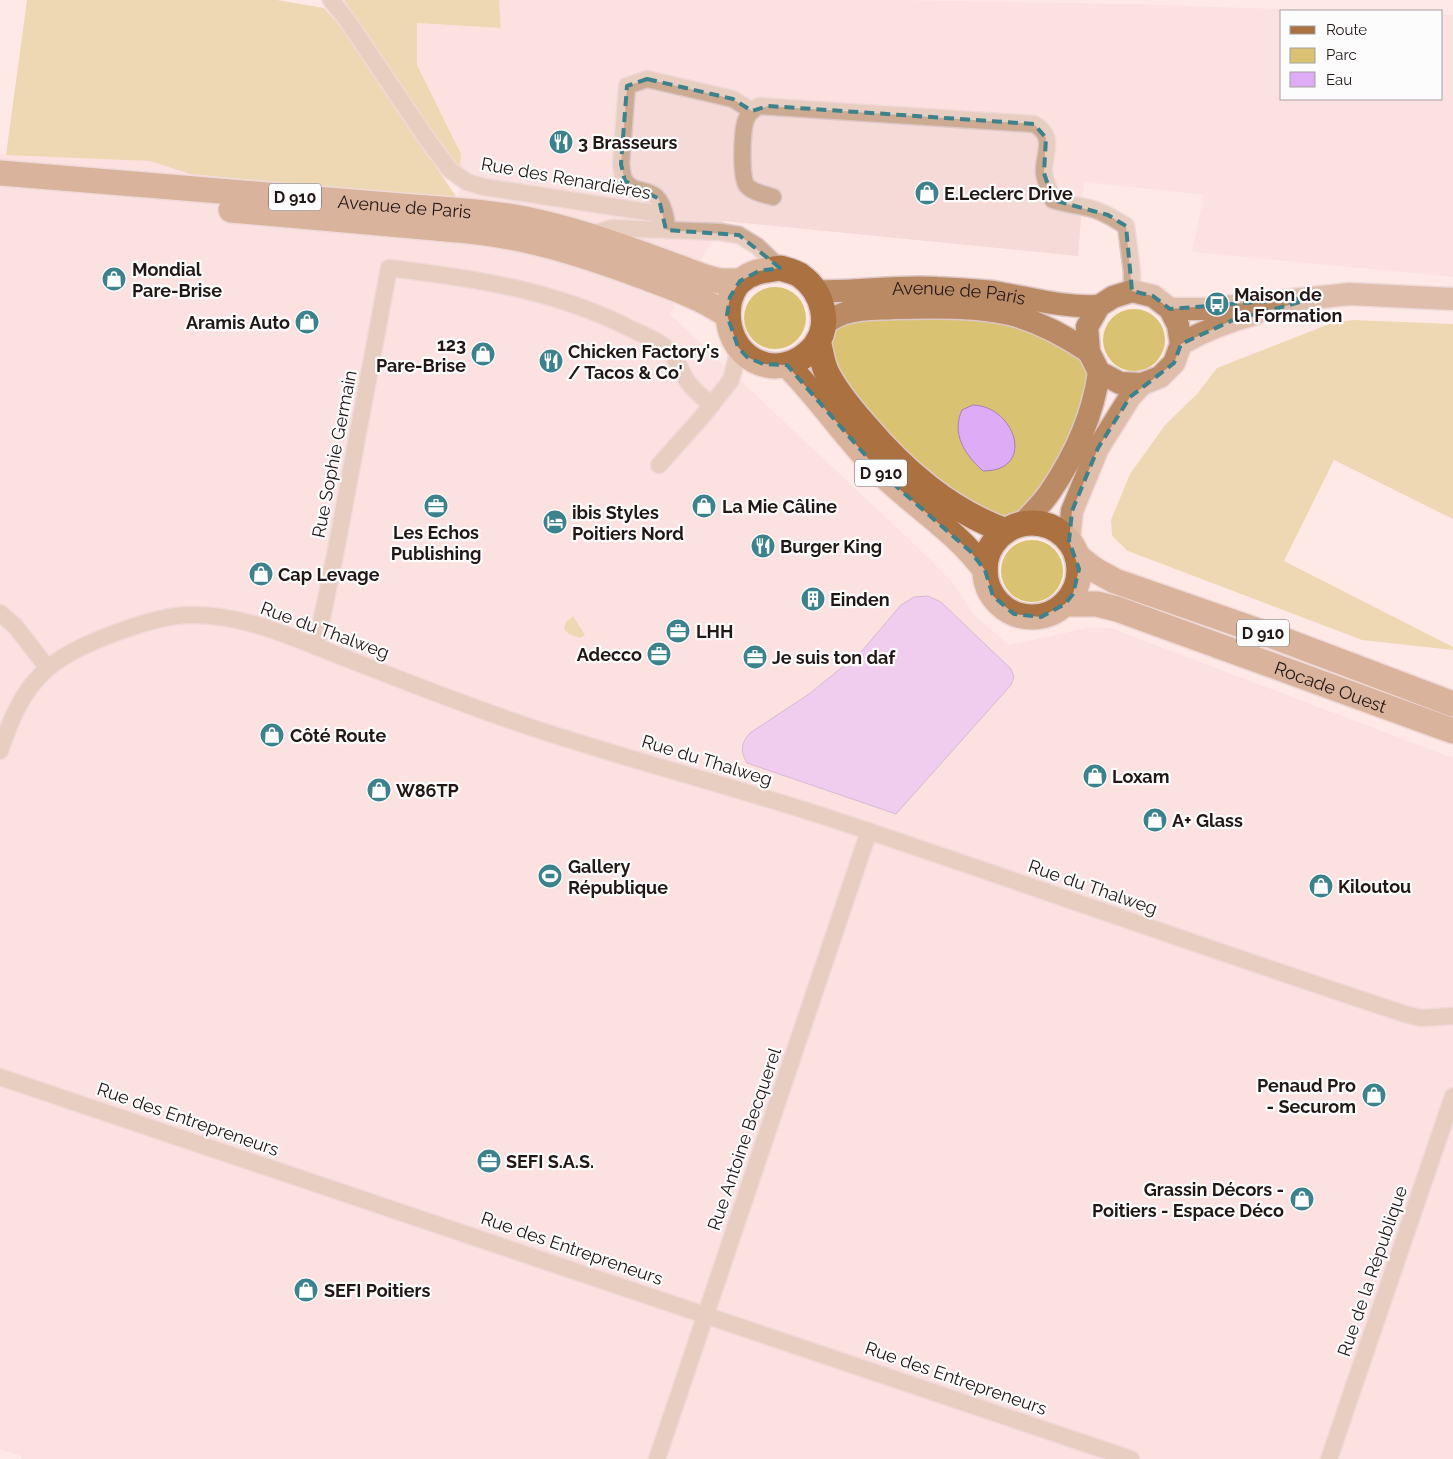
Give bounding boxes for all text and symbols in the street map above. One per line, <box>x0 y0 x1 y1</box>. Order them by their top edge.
legend <box>1280 10 1443 100</box>
text: Route <box>1326 21 1367 39</box>
text: Parc <box>1326 46 1357 64</box>
text: Eau <box>1326 71 1352 89</box>
restaurant icon: 3 Brasseurs <box>548 129 574 155</box>
place label: 3 Brasseurs <box>578 132 678 153</box>
street label: Rue des Renardières <box>480 153 653 203</box>
shop icon: E.Leclerc Drive <box>914 180 940 206</box>
road number: D 910 <box>269 183 321 210</box>
place label: E.Leclerc Drive <box>944 183 1073 204</box>
street label: Avenue de Paris <box>337 190 473 222</box>
place label: Mondial Pare-Brise <box>132 259 222 301</box>
shop icon: Mondial Pare-Brise <box>101 266 127 292</box>
street label: Avenue de Paris <box>891 277 1028 308</box>
place label: Maison de la Formation <box>1234 284 1342 326</box>
bus stop icon: Maison de la Formation <box>1204 291 1230 317</box>
shop icon: Aramis Auto <box>294 309 320 335</box>
place label: Aramis Auto <box>186 312 290 333</box>
place label: 123 Pare-Brise <box>376 334 466 376</box>
shop icon: 123 Pare-Brise <box>470 341 496 367</box>
place label: Chicken Factory's / Tacos & Co' <box>568 341 719 383</box>
restaurant icon: Chicken Factory's / Tacos & Co' <box>538 348 564 374</box>
street label: Rue Sophie Germain <box>307 368 361 540</box>
road number: D 910 <box>855 459 907 486</box>
office icon: Les Echos Publishing <box>423 493 449 519</box>
shop icon: La Mie Câline <box>691 493 717 519</box>
place label: La Mie Câline <box>722 496 837 517</box>
place label: ibis Styles Poitiers Nord <box>572 502 684 544</box>
hotel icon: ibis Styles Poitiers Nord <box>542 509 568 535</box>
place label: Les Echos Publishing <box>391 522 481 564</box>
restaurant icon: Burger King <box>750 533 776 559</box>
place label: Burger King <box>780 536 882 557</box>
shop icon: Cap Levage <box>248 561 274 587</box>
place label: Cap Levage <box>278 564 380 585</box>
building icon: Einden <box>800 586 826 612</box>
place label: Einden <box>830 589 890 610</box>
street label: Rue du Thalweg <box>258 597 392 663</box>
office icon: LHH <box>665 618 691 644</box>
road number: D 910 <box>1237 620 1289 646</box>
place label: LHH <box>696 621 733 642</box>
office icon: Adecco <box>646 641 672 667</box>
place label: Adecco <box>577 644 642 665</box>
office icon: Je suis ton daf <box>742 644 768 670</box>
place label: Je suis ton daf <box>772 647 896 668</box>
street label: Rocade Ouest <box>1272 657 1390 717</box>
shop icon: Côté Route <box>259 722 285 748</box>
place label: Côté Route <box>290 725 386 746</box>
street label: Rue du Thalweg <box>639 730 775 790</box>
shop icon: Loxam <box>1082 763 1108 789</box>
place label: Loxam <box>1112 766 1169 787</box>
shop icon: W86TP <box>366 777 392 803</box>
place label: W86TP <box>396 780 459 801</box>
shop icon: A+ Glass <box>1142 807 1168 833</box>
place label: A+ Glass <box>1172 810 1243 831</box>
street label: Rue du Thalweg <box>1026 855 1160 919</box>
place label: Gallery République <box>568 856 668 898</box>
sports icon: Gallery République <box>537 863 563 889</box>
shop icon: Kiloutou <box>1308 873 1334 899</box>
place label: Kiloutou <box>1338 876 1411 897</box>
street label: Rue Antoine Becquerel <box>703 1045 785 1233</box>
place label: Penaud Pro - Securom <box>1257 1075 1356 1117</box>
street label: Rue des Entrepreneurs <box>94 1078 282 1160</box>
shop icon: Penaud Pro - Securom <box>1361 1082 1387 1108</box>
office icon: SEFI S.A.S. <box>476 1148 502 1174</box>
place label: SEFI S.A.S. <box>506 1151 594 1172</box>
place label: Grassin Décors - Poitiers - Espace Déco <box>1092 1179 1284 1221</box>
street label: Rue de la République <box>1333 1182 1411 1359</box>
shop icon: Grassin Décors - Poitiers - Espace Déco <box>1289 1186 1315 1212</box>
street label: Rue des Entrepreneurs <box>478 1207 666 1289</box>
shop icon: SEFI Poitiers <box>293 1277 319 1303</box>
place label: SEFI Poitiers <box>324 1280 430 1301</box>
street label: Rue des Entrepreneurs <box>862 1337 1050 1419</box>

